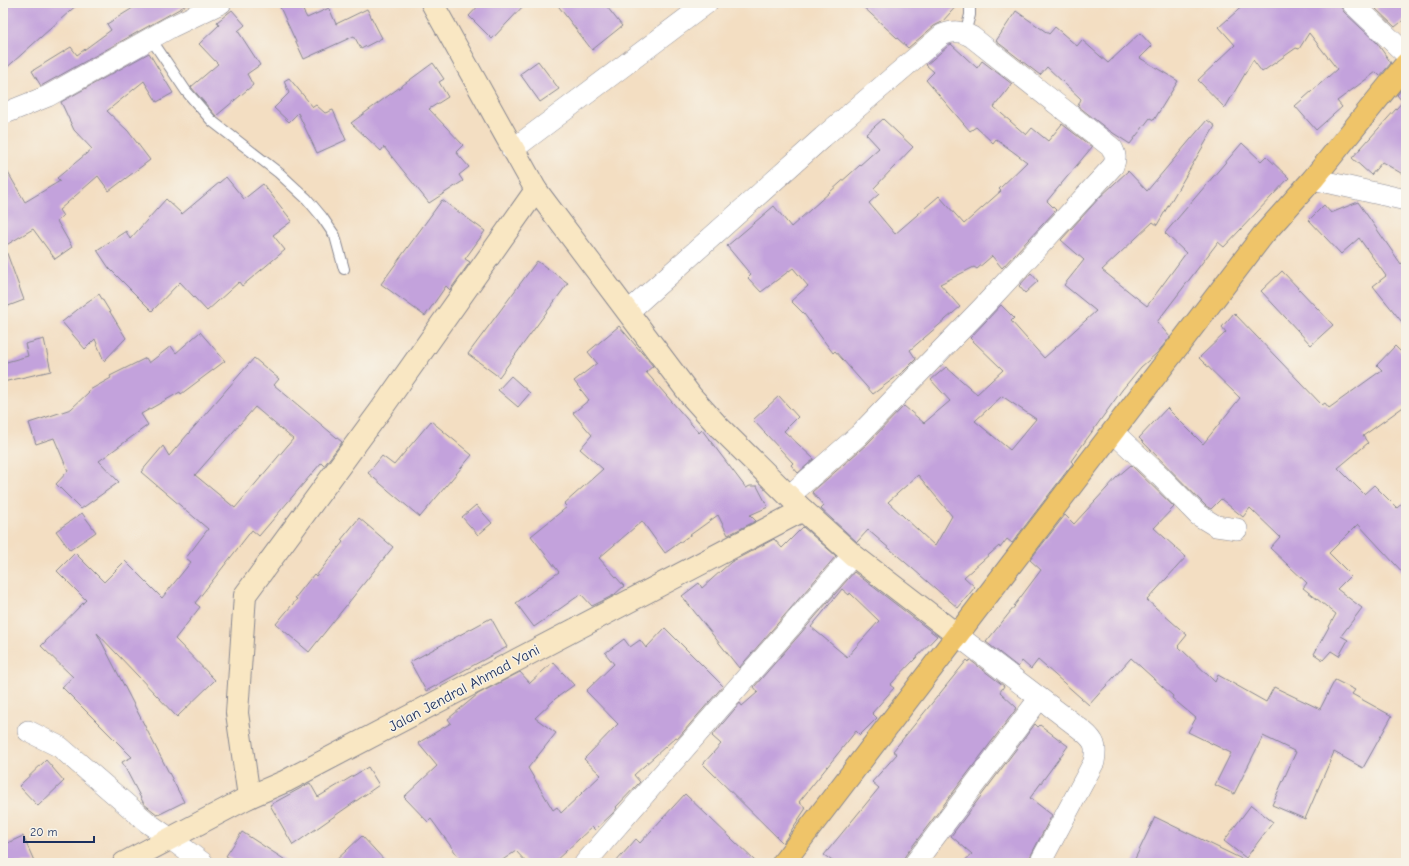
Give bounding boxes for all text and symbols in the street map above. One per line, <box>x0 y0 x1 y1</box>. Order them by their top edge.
street label: Jalan Jendral Ahmad Yani <box>385 640 543 736</box>
scale bar <box>24 818 94 844</box>
text: 20 m <box>30 825 58 839</box>

